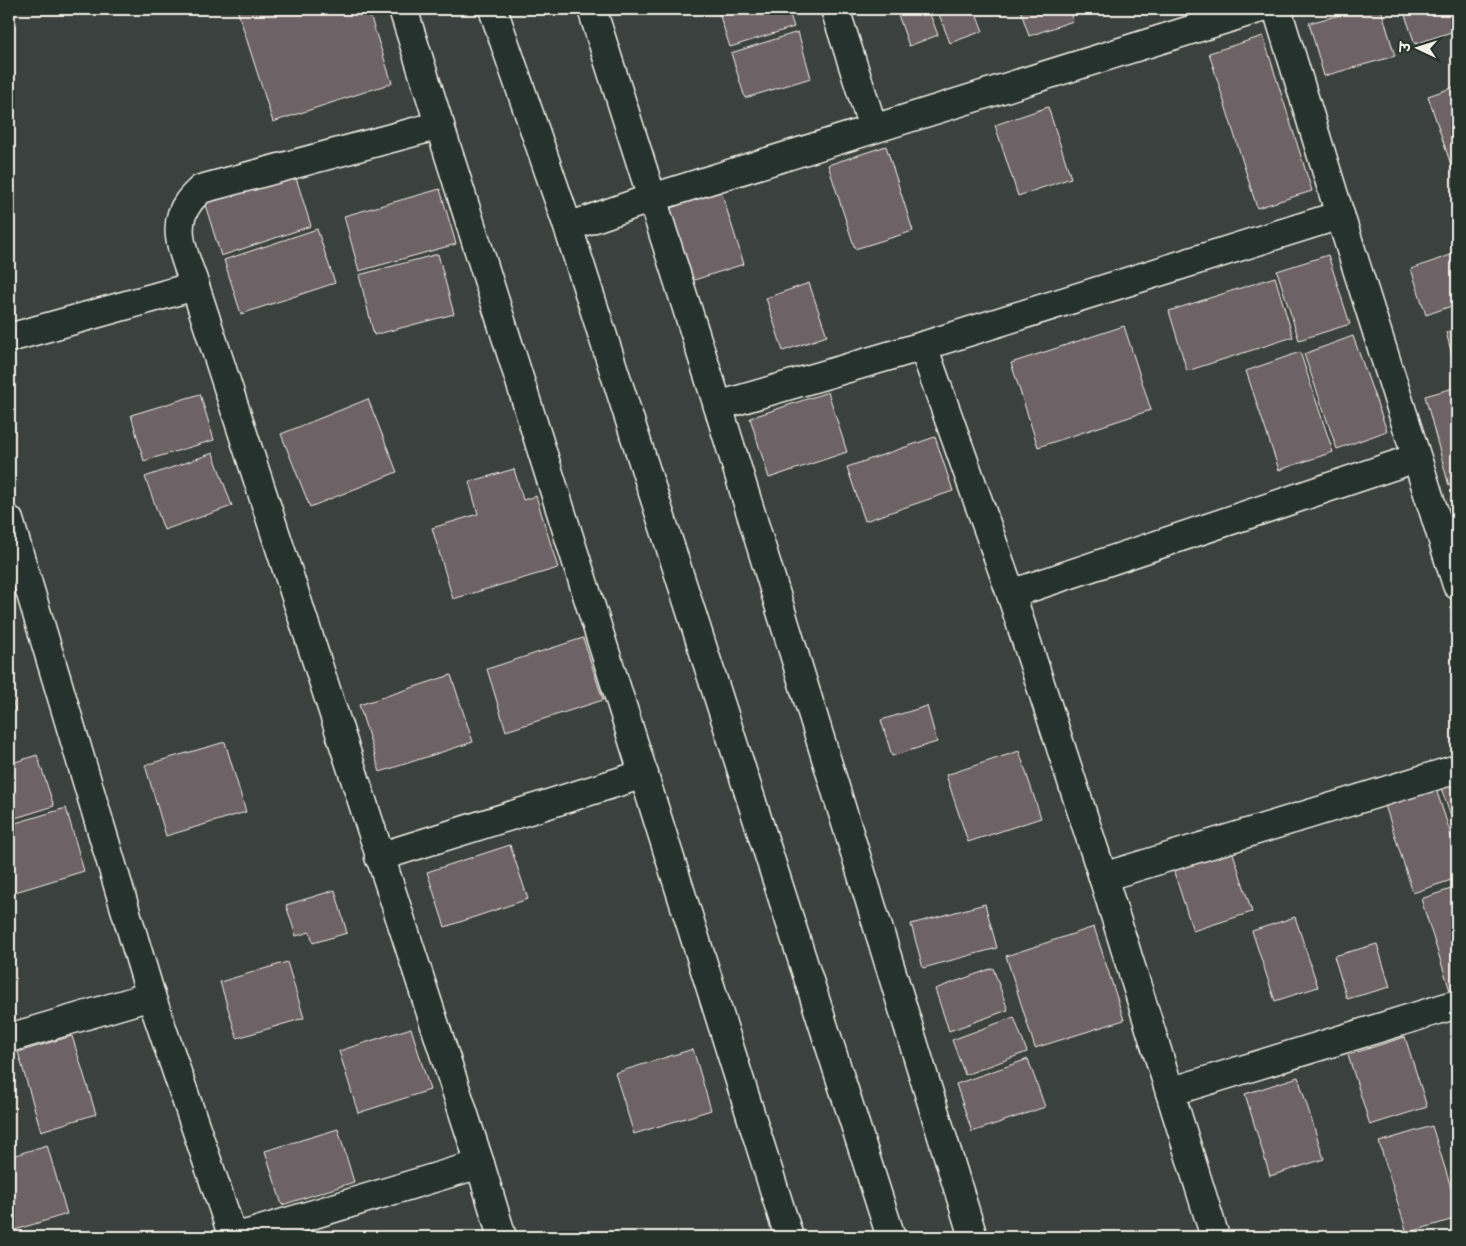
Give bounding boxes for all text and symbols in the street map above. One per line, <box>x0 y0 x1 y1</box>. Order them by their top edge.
north arrow <box>1394 22 1444 72</box>
text: उ <box>1397 40 1414 54</box>

